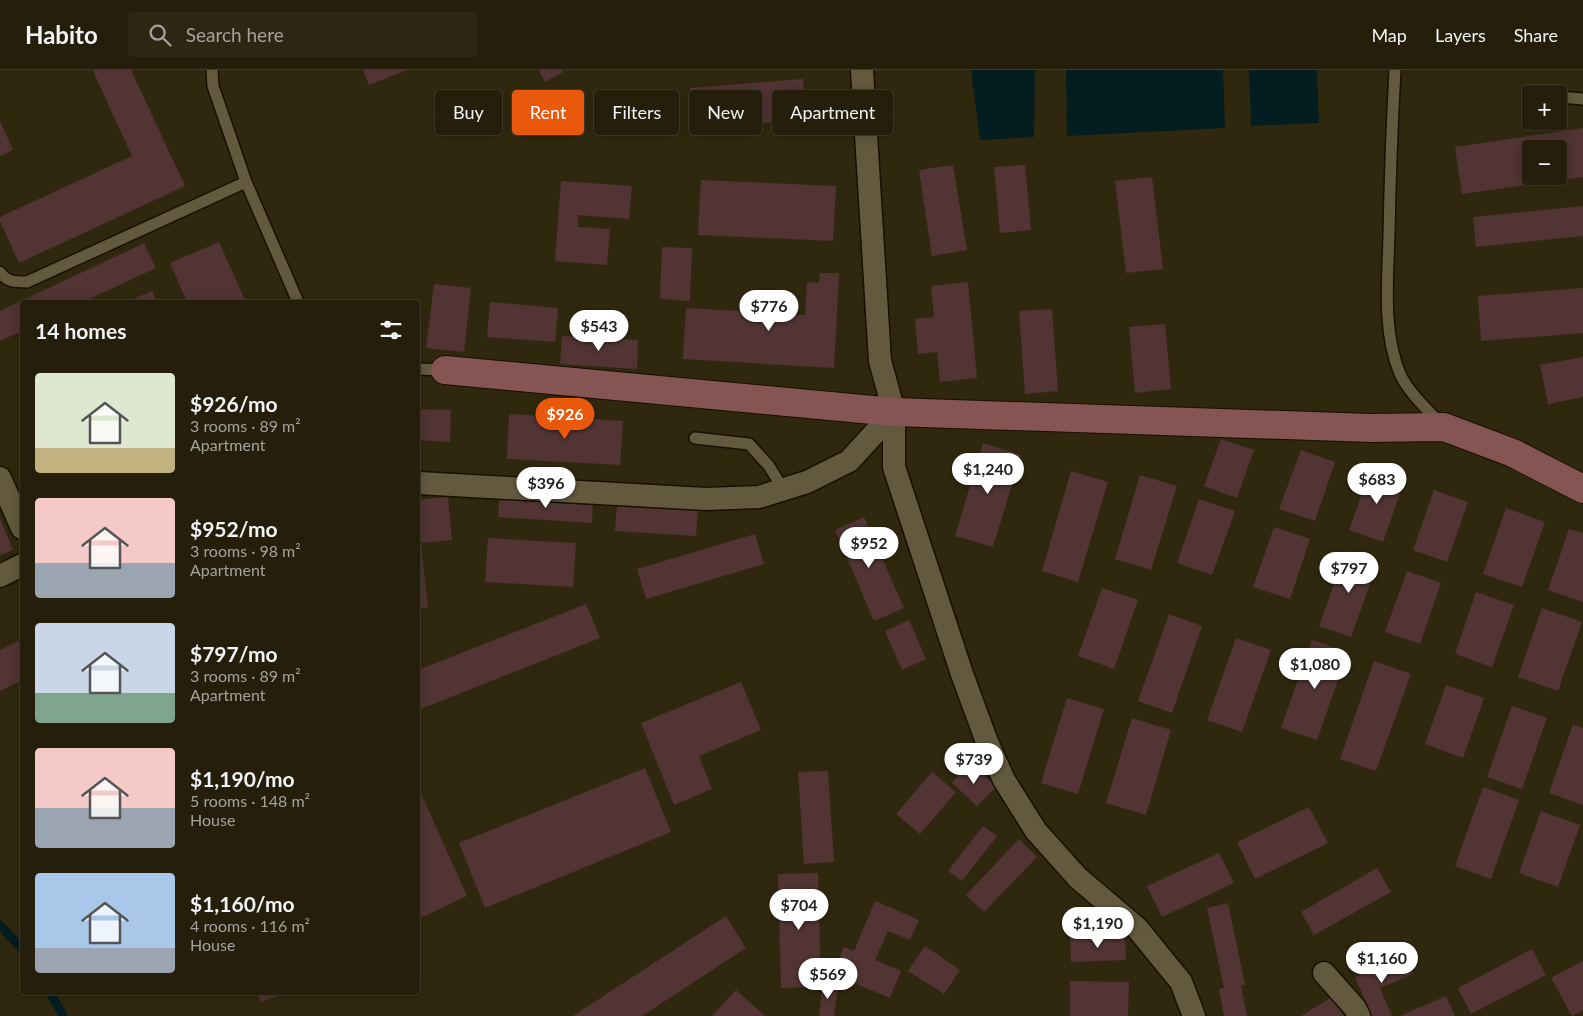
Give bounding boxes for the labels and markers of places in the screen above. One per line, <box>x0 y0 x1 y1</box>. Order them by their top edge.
pin: $776 <box>739 290 799 332</box>
pin: $543 <box>569 310 629 352</box>
pin: $926 <box>535 398 595 440</box>
pin: $1,240 <box>947 452 1029 495</box>
pin: $683 <box>1347 462 1407 505</box>
pin: $396 <box>516 466 576 509</box>
pin: $952 <box>839 526 899 569</box>
pin: $797 <box>1319 552 1379 594</box>
pin: $1,080 <box>1274 648 1356 690</box>
pin: $739 <box>944 742 1004 785</box>
pin: $704 <box>769 888 829 931</box>
pin: $1,190 <box>1057 906 1139 949</box>
pin: $1,160 <box>1341 942 1423 984</box>
pin: $569 <box>798 958 858 1000</box>

